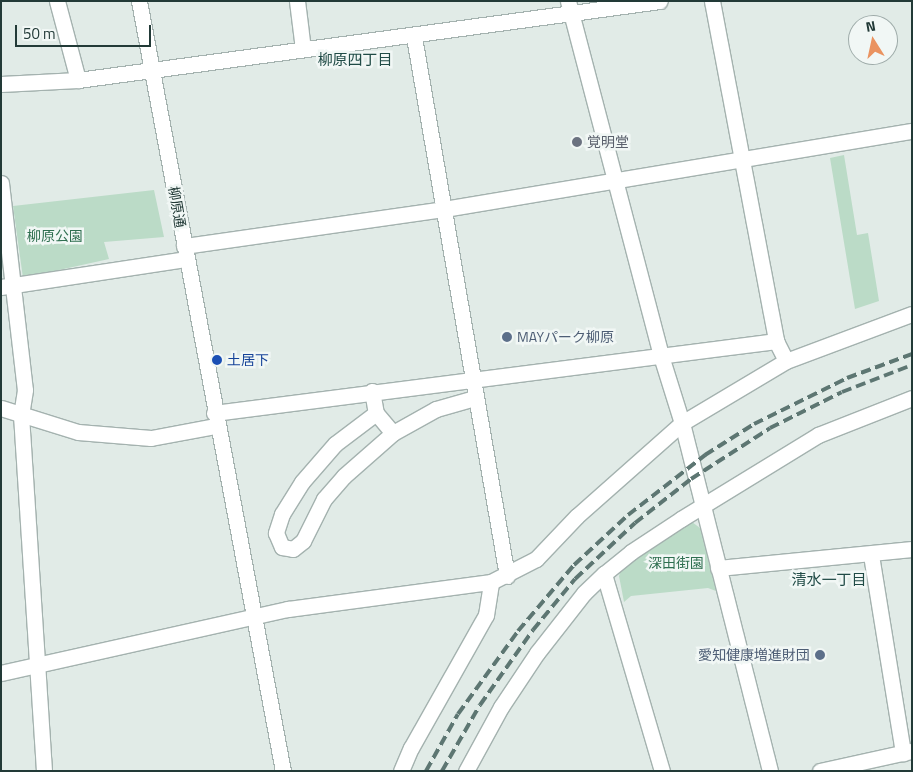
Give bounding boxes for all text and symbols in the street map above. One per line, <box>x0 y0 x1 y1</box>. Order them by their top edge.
scale bar <box>18 15 154 47</box>
north arrow <box>848 15 898 65</box>
text: N <box>864 15 877 37</box>
text: 50 m <box>23 22 56 45</box>
district label: 柳原四丁目 <box>318 51 392 69</box>
place label: 覚明堂 <box>587 134 629 150</box>
marker: 覚明堂 <box>571 136 583 148</box>
street label: 柳原通 <box>165 185 189 229</box>
park label: 柳原公園 <box>27 228 83 244</box>
place label: MAYパーク柳原 <box>517 329 614 345</box>
marker: MAYパーク柳原 <box>501 331 513 343</box>
place label: 土居下 <box>227 352 269 368</box>
marker: 土居下 <box>211 354 223 366</box>
park label: 深田街園 <box>648 555 704 571</box>
district label: 清水一丁目 <box>792 571 866 589</box>
place label: 愛知健康増進財団 <box>698 647 810 663</box>
marker: 愛知健康増進財団 <box>814 649 826 661</box>

